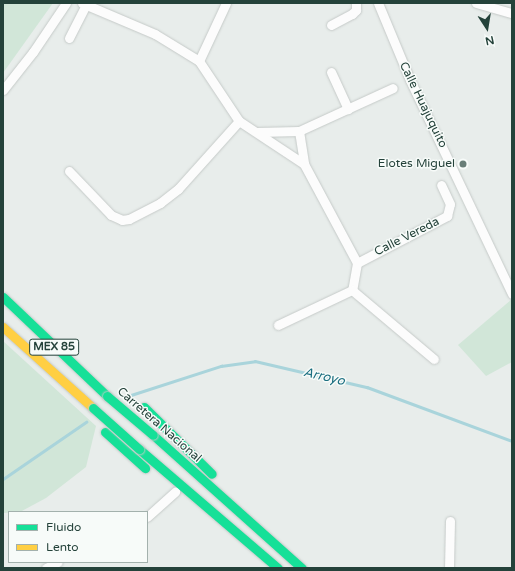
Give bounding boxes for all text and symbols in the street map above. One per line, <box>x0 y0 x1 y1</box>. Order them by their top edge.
north arrow <box>467 8 507 48</box>
text: N <box>484 33 495 48</box>
street label: Calle Huajuquito <box>396 60 450 150</box>
place label: Elotes Miguel <box>378 157 455 171</box>
marker: Elotes Miguel <box>458 159 468 169</box>
street label: Calle Vereda <box>372 214 442 260</box>
road number: MEX 85 <box>29 338 79 356</box>
water label: Arroyo <box>302 365 346 389</box>
street label: Carretera Nacional <box>114 385 204 465</box>
legend <box>8 511 148 563</box>
text: Fluido <box>46 520 81 534</box>
text: Lento <box>46 540 79 554</box>

